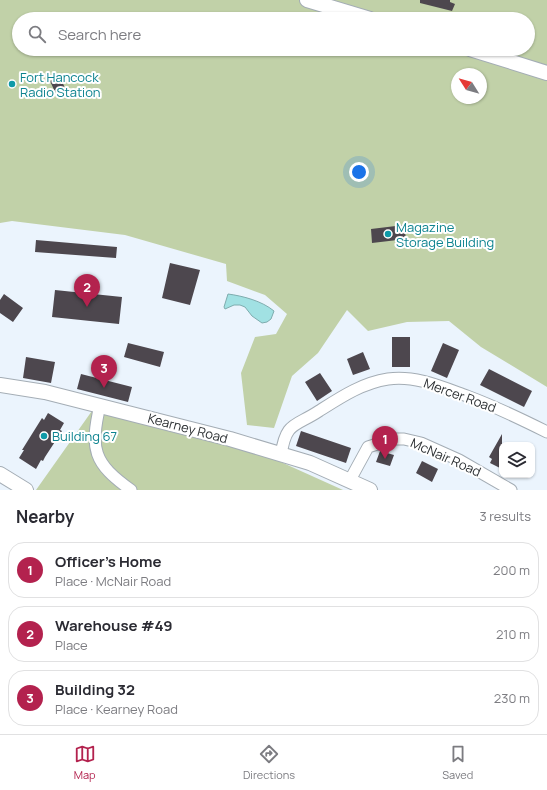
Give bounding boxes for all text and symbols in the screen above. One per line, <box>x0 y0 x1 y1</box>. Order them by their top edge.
search box <box>12 12 535 56</box>
icon: search <box>26 23 48 45</box>
text: Search here <box>58 24 141 45</box>
place label: Fort Hancock Radio Station <box>20 68 101 101</box>
north arrow <box>451 68 487 104</box>
marker: Fort Hancock Radio Station <box>7 79 17 89</box>
your location <box>349 162 369 182</box>
place label: Magazine Storage Building <box>396 218 494 251</box>
marker: Magazine Storage Building <box>383 229 393 239</box>
pin: 2 <box>74 274 100 307</box>
pin: 3 <box>91 355 117 388</box>
street label: Mercer Road <box>421 374 499 416</box>
street label: Kearney Road <box>146 409 230 447</box>
pin: 1 <box>372 426 398 459</box>
place label: Building 67 <box>52 427 117 445</box>
marker: Building 67 <box>39 431 49 441</box>
street label: McNair Road <box>408 433 484 481</box>
map controls <box>499 442 535 478</box>
button: layers <box>499 442 535 478</box>
text: Nearby <box>16 505 74 528</box>
text: 3 results <box>479 507 531 525</box>
text: Officer's Home <box>55 551 161 572</box>
text: 1 <box>27 561 33 579</box>
text: 200 m <box>493 561 530 579</box>
text: Place · McNair Road <box>55 572 171 590</box>
text: Warehouse #49 <box>55 615 173 636</box>
text: 2 <box>26 625 34 643</box>
text: 210 m <box>496 625 530 643</box>
text: Place <box>55 636 88 654</box>
text: Building 32 <box>55 679 135 700</box>
text: 3 <box>26 689 34 707</box>
text: 230 m <box>494 689 530 707</box>
text: Place · Kearney Road <box>55 700 178 718</box>
tab: Map <box>74 743 96 782</box>
tab: Directions <box>243 743 295 782</box>
tab: Saved <box>442 743 473 782</box>

